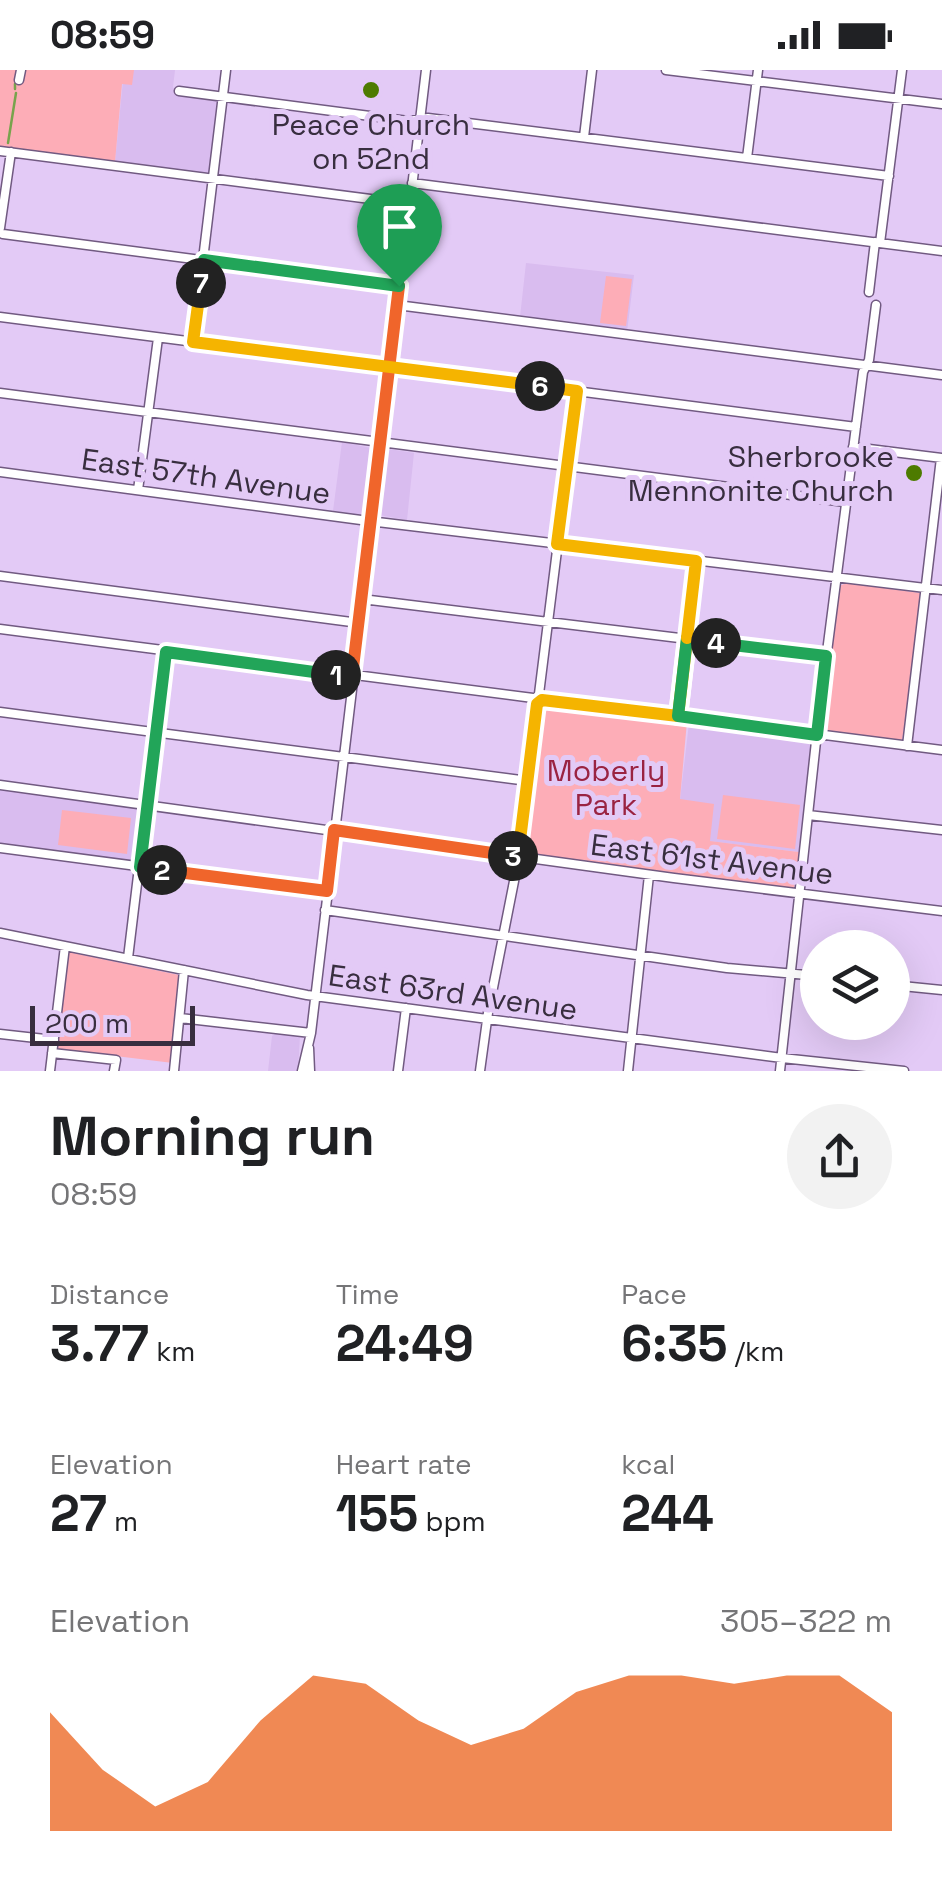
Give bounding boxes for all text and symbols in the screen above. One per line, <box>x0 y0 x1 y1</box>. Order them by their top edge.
text: 08:59 <box>50 11 155 59</box>
marker: Peace Church on 52nd <box>360 79 382 101</box>
place label: Peace Church on 52nd <box>272 105 470 178</box>
pin <box>357 184 442 287</box>
icon: arrive <box>372 199 427 254</box>
pin: 7 <box>176 258 226 308</box>
text: 7 <box>193 265 209 301</box>
pin: 6 <box>515 361 565 411</box>
text: 6 <box>531 368 549 404</box>
place label: Sherbrooke Mennonite Church <box>628 437 894 510</box>
street label: East 57th Avenue <box>79 439 333 513</box>
marker: Sherbrooke Mennonite Church <box>903 462 925 484</box>
pin: 4 <box>691 618 741 668</box>
text: 4 <box>707 625 725 661</box>
pin: 1 <box>311 650 361 700</box>
text: 1 <box>330 657 342 693</box>
park label: Moberly Park <box>547 751 665 824</box>
street label: East 61st Avenue <box>588 825 836 893</box>
pin: 3 <box>488 831 538 881</box>
text: 3 <box>504 838 522 874</box>
pin: 2 <box>137 845 187 895</box>
text: 2 <box>154 852 170 888</box>
map controls <box>800 930 910 1040</box>
button: layers <box>800 930 910 1040</box>
street label: East 63rd Avenue <box>326 955 580 1029</box>
scale bar <box>30 1001 195 1046</box>
text: 200 m <box>45 1005 129 1041</box>
text: Morning run <box>50 1101 375 1171</box>
button: share <box>787 1104 892 1209</box>
text: 08:59 <box>50 1174 137 1214</box>
text: Distance <box>50 1276 169 1312</box>
text: Time <box>336 1276 399 1312</box>
text: Pace <box>621 1276 687 1312</box>
text: 3.77 <box>50 1312 149 1376</box>
text: 24:49 <box>336 1312 474 1376</box>
text: 6:35 <box>621 1312 728 1376</box>
text: km <box>149 1333 195 1369</box>
text: /km <box>728 1333 784 1369</box>
text: Elevation <box>50 1446 173 1482</box>
text: Heart rate <box>336 1446 472 1482</box>
text: kcal <box>621 1446 675 1482</box>
text: 27 <box>50 1482 107 1546</box>
text: 155 <box>336 1482 418 1546</box>
text: 244 <box>621 1482 714 1546</box>
text: m <box>107 1503 138 1539</box>
text: bpm <box>418 1503 486 1539</box>
text: Elevation <box>50 1601 190 1641</box>
text: 305–322 m <box>720 1601 892 1641</box>

